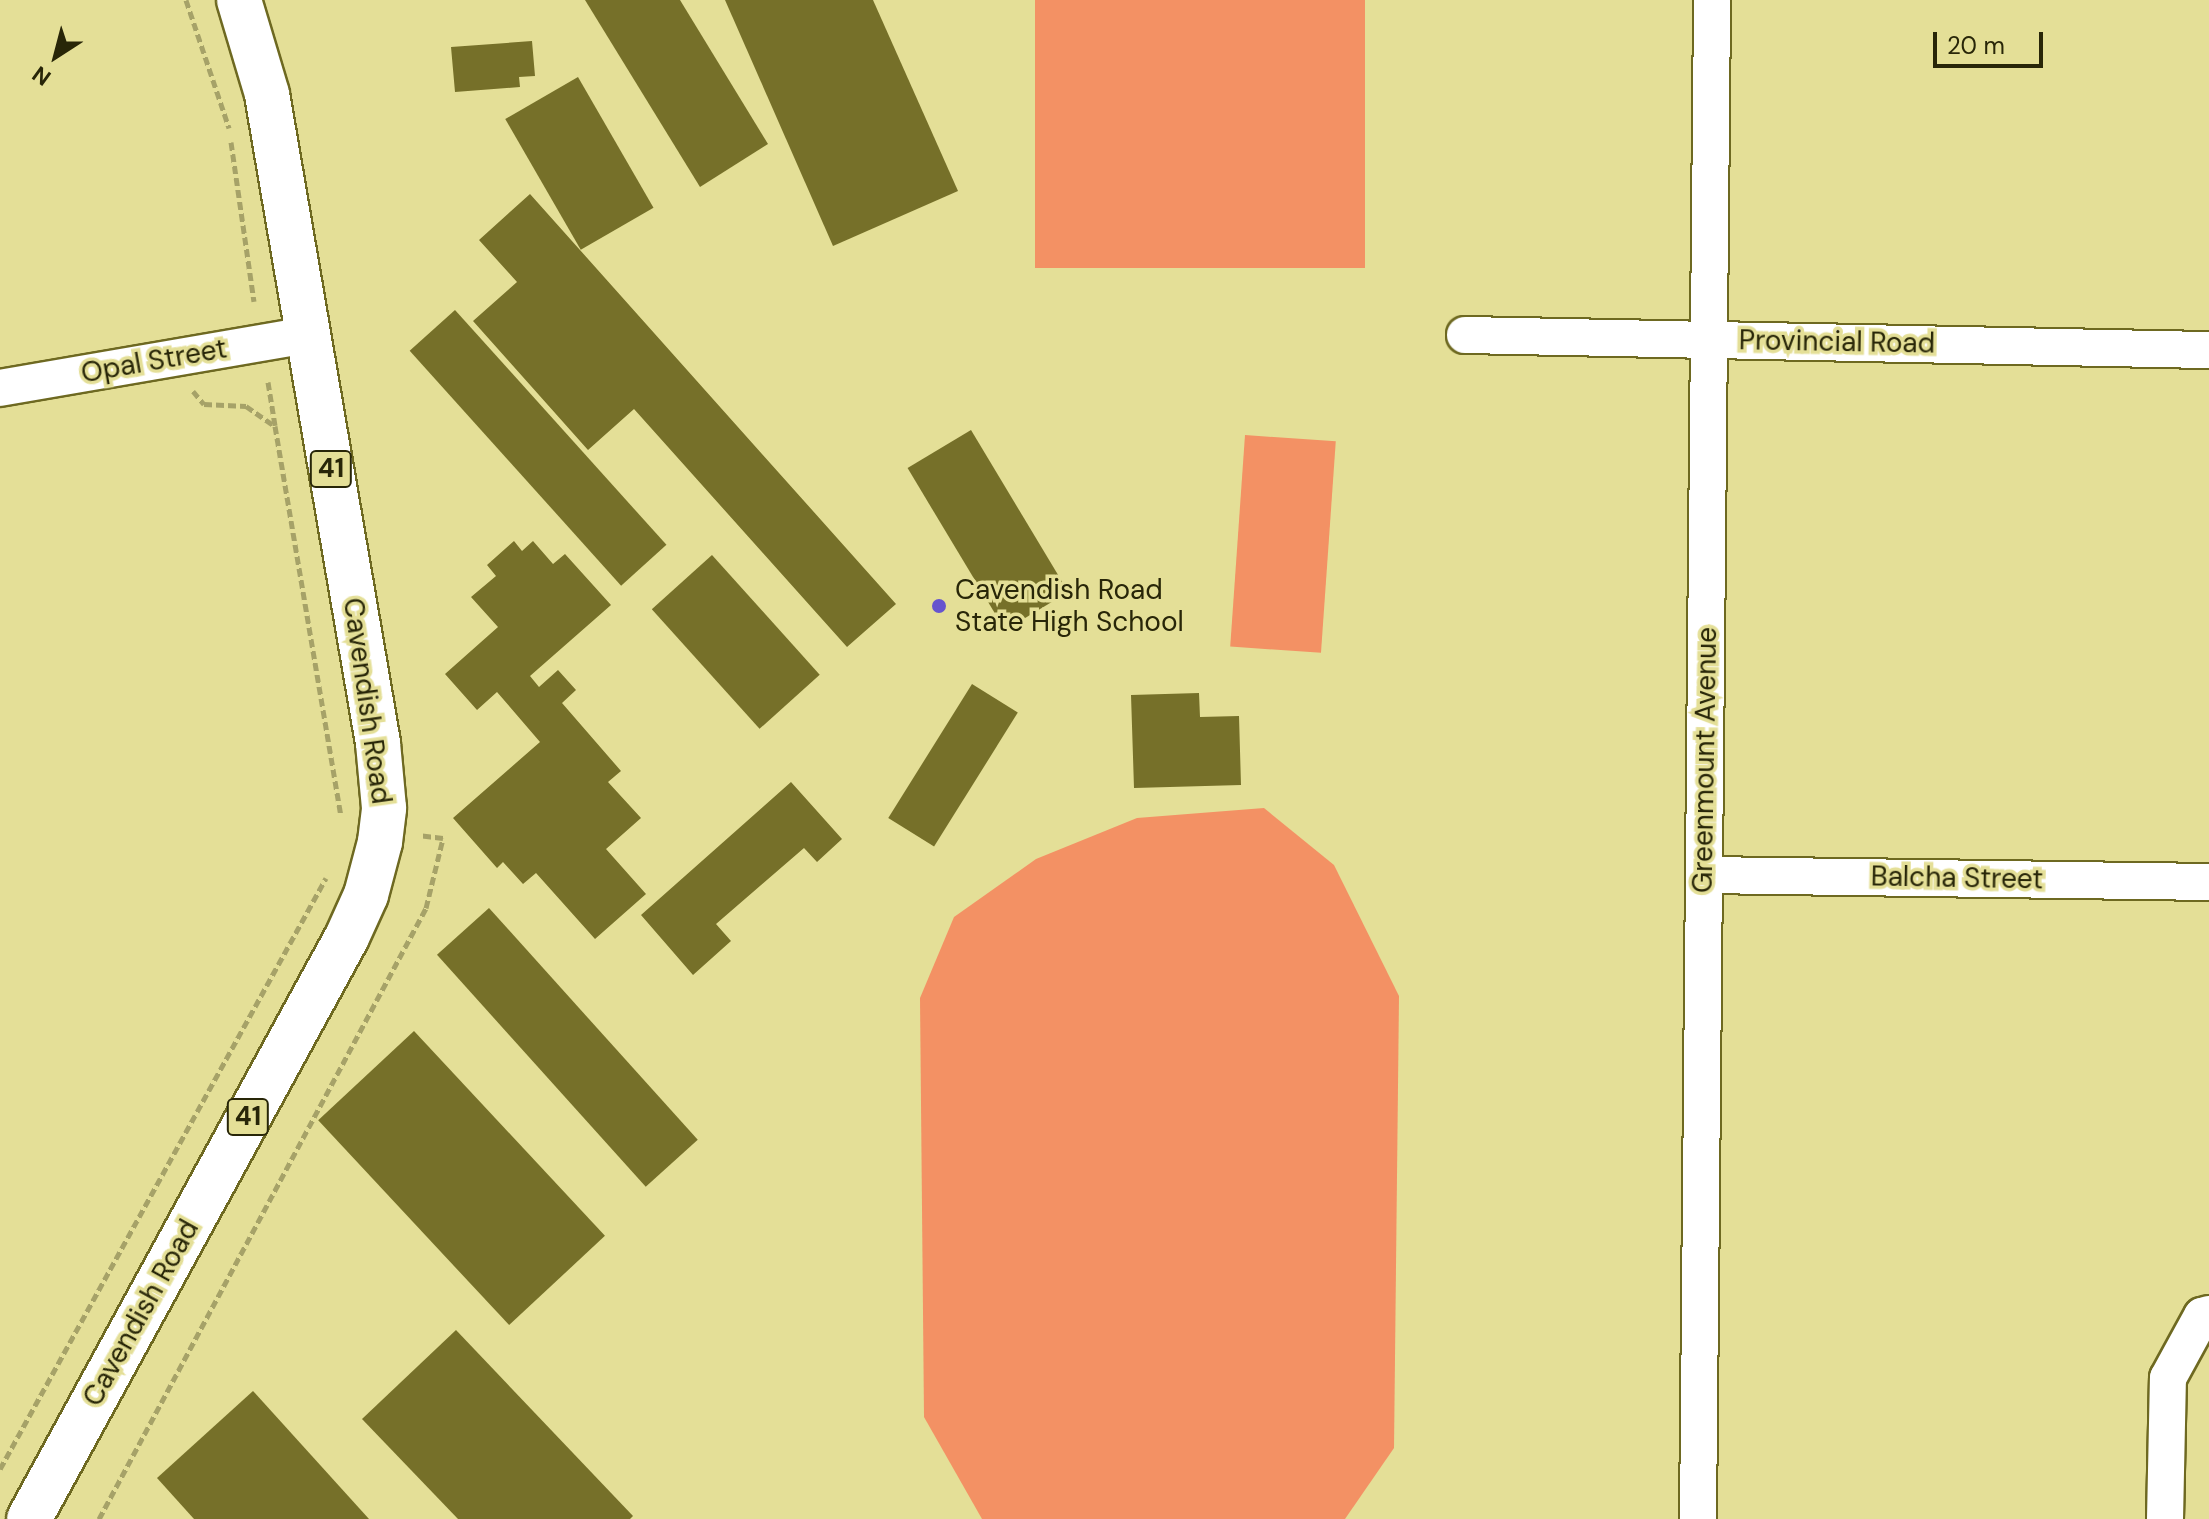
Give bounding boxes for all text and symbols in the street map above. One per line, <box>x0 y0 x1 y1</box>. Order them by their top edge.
north arrow <box>16 16 96 96</box>
scale bar <box>1937 16 2047 66</box>
text: 20 m <box>1947 30 2005 61</box>
text: N <box>27 59 57 92</box>
street label: Provincial Road <box>1739 323 1935 361</box>
street label: Opal Street <box>78 332 230 390</box>
road number: 41 <box>309 447 353 491</box>
place label: Cavendish Road State High School <box>955 573 1184 639</box>
street label: Cavendish Road <box>336 596 398 806</box>
marker: Cavendish Road State High School <box>930 597 948 615</box>
street label: Greenmount Avenue <box>1686 627 1724 893</box>
street label: Balcha Street <box>1870 860 2044 896</box>
road number: 41 <box>226 1095 270 1139</box>
street label: Cavendish Road <box>76 1214 206 1412</box>

